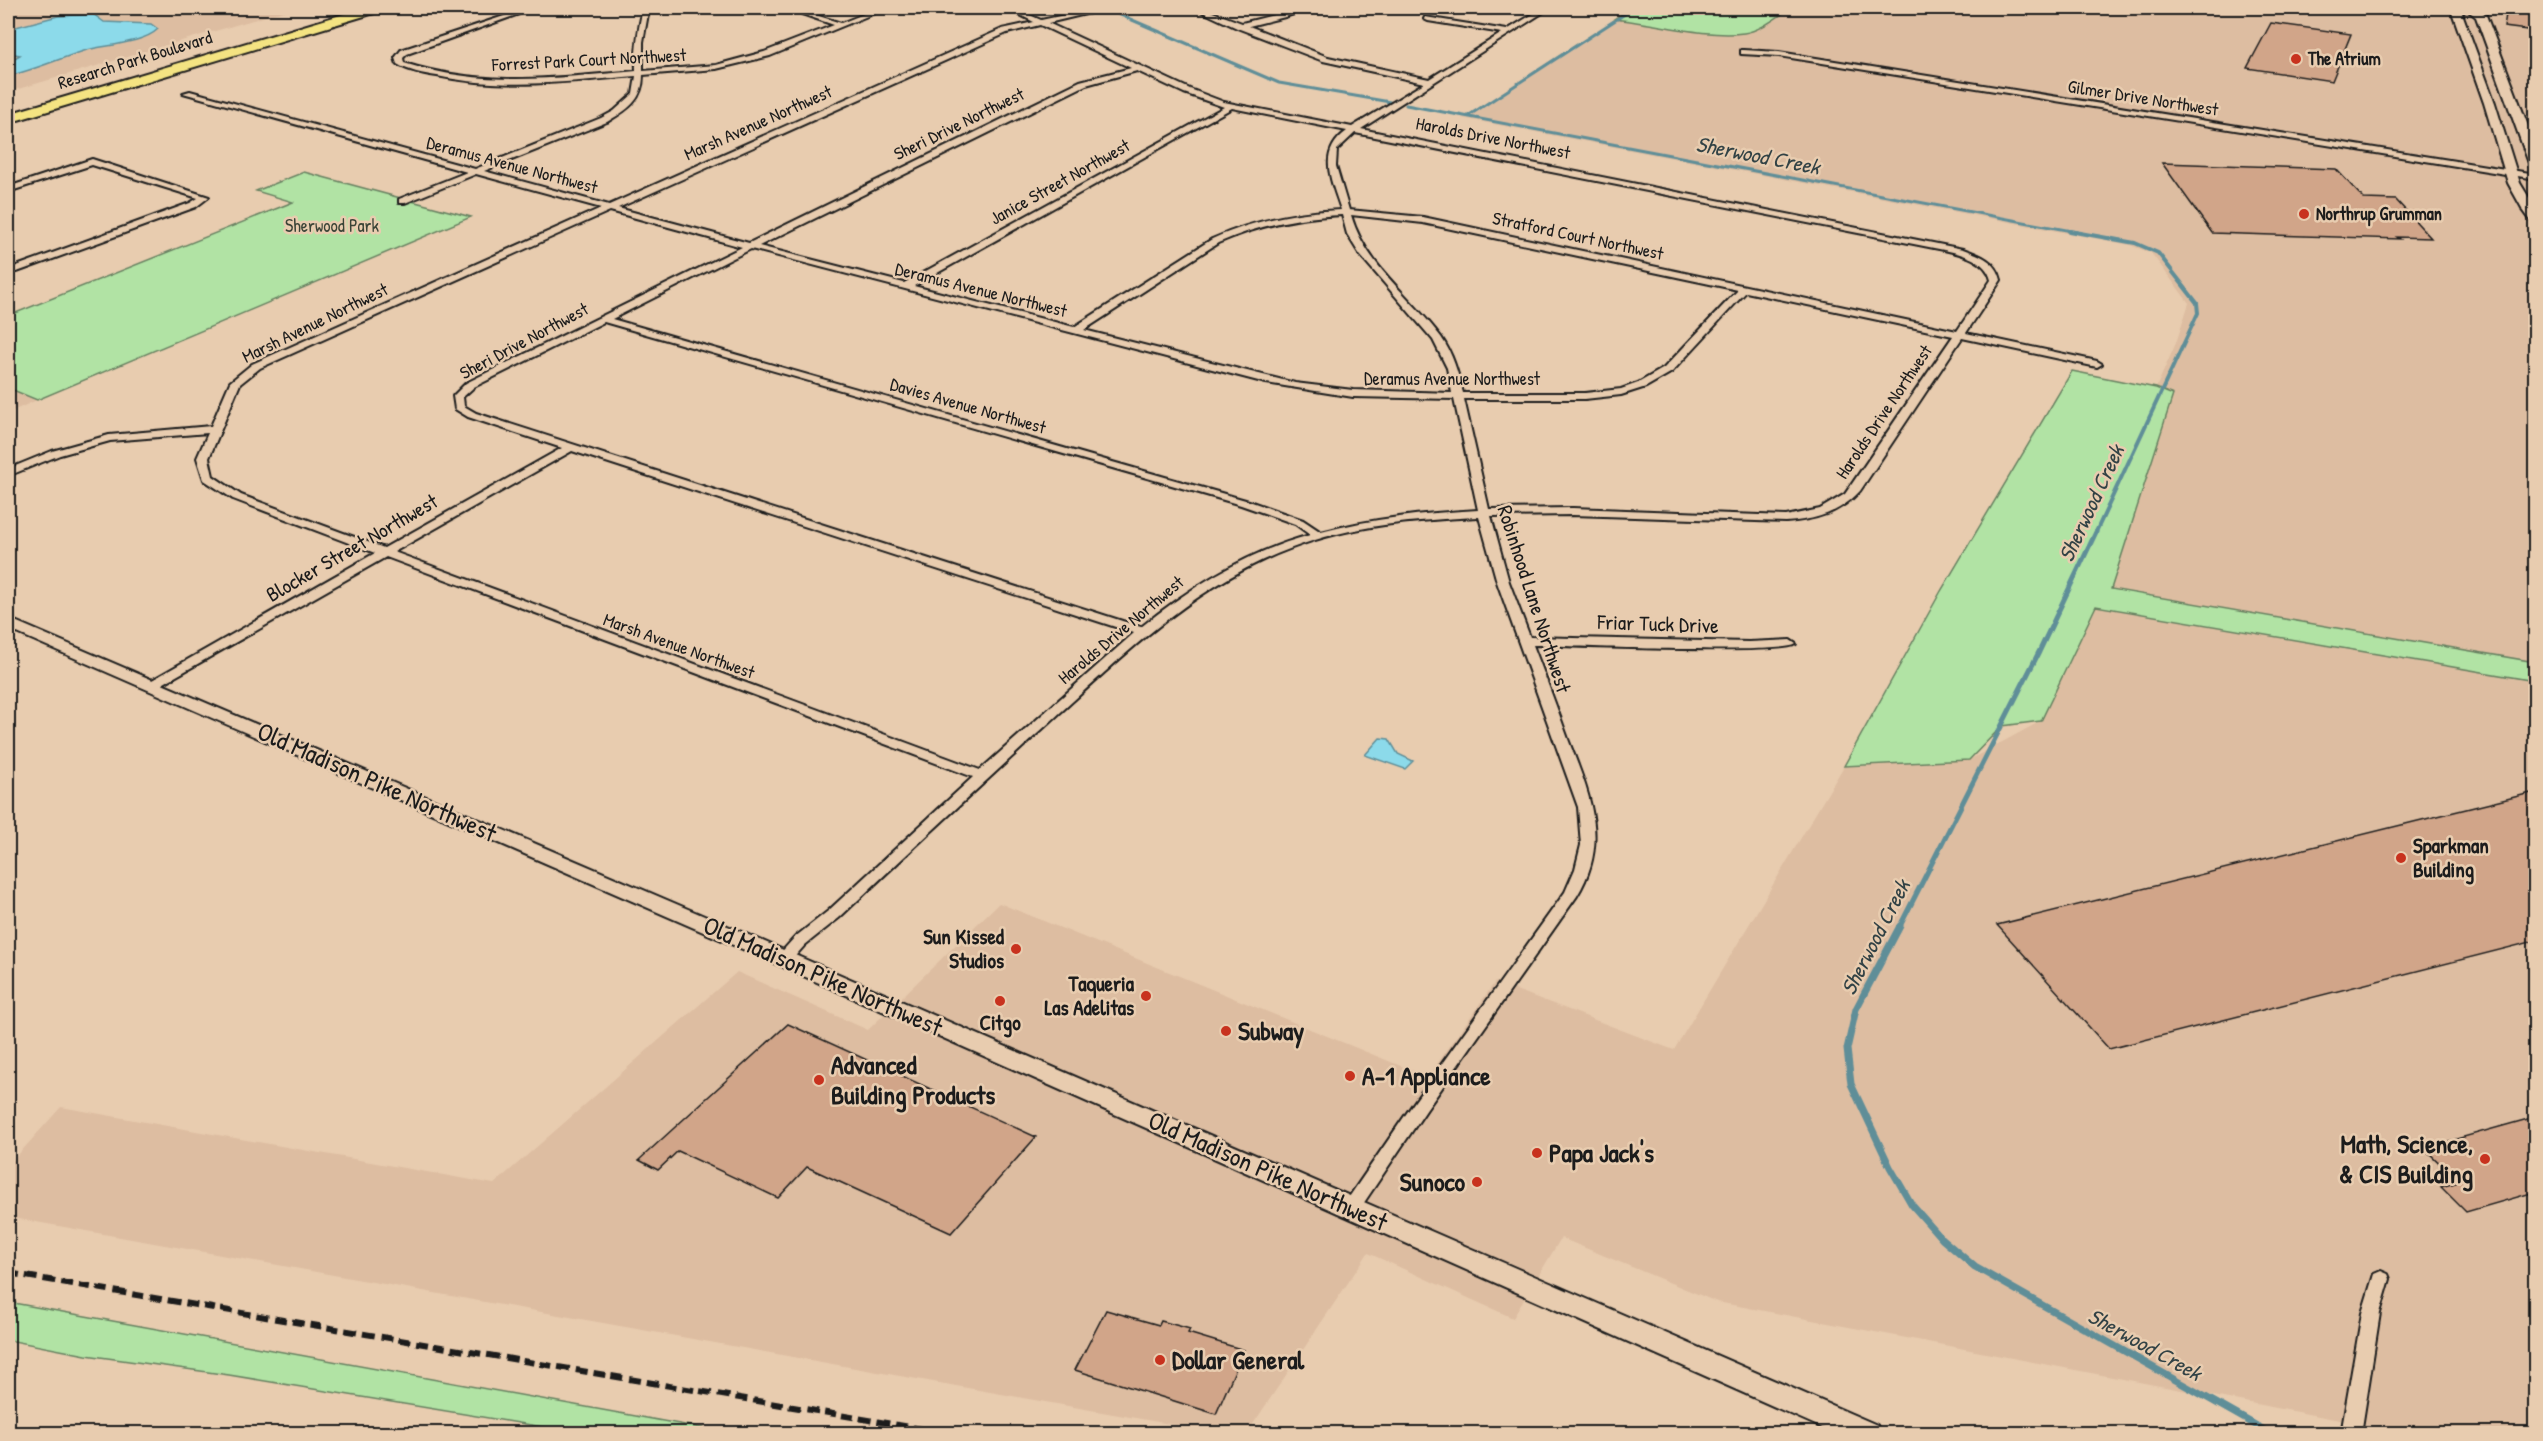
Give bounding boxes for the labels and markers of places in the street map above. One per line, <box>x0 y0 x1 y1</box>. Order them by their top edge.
place label: The Atrium <box>2307 46 2381 71</box>
marker: The Atrium <box>2289 52 2303 66</box>
place label: Northrup Grumman <box>2316 201 2442 227</box>
marker: Northrup Grumman <box>2297 207 2311 221</box>
place label: Sparkman Building <box>2413 831 2489 885</box>
marker: Sparkman Building <box>2394 851 2408 865</box>
place label: Sun Kissed Studios <box>923 922 1005 975</box>
marker: Sun Kissed Studios <box>1009 942 1023 956</box>
place label: Taqueria Las Adelitas <box>1044 969 1135 1022</box>
marker: Taqueria Las Adelitas <box>1139 989 1153 1003</box>
marker: Citgo <box>993 994 1007 1008</box>
place label: Citgo <box>979 1008 1021 1038</box>
place label: Subway <box>1238 1013 1304 1049</box>
marker: Subway <box>1219 1024 1233 1038</box>
place label: Advanced Building Products <box>831 1047 995 1113</box>
place label: A-1 Appliance <box>1362 1058 1491 1094</box>
marker: A-1 Appliance <box>1343 1069 1357 1083</box>
marker: Advanced Building Products <box>812 1073 826 1087</box>
place label: Math, Science, & CIS Building <box>2339 1126 2473 1192</box>
place label: Papa Jack's <box>1549 1135 1654 1171</box>
marker: Papa Jack's <box>1530 1146 1544 1160</box>
marker: Math, Science, & CIS Building <box>2478 1152 2492 1166</box>
place label: Sunoco <box>1400 1164 1466 1199</box>
marker: Sunoco <box>1470 1175 1484 1189</box>
place label: Dollar General <box>1172 1342 1305 1377</box>
marker: Dollar General <box>1153 1353 1167 1367</box>

